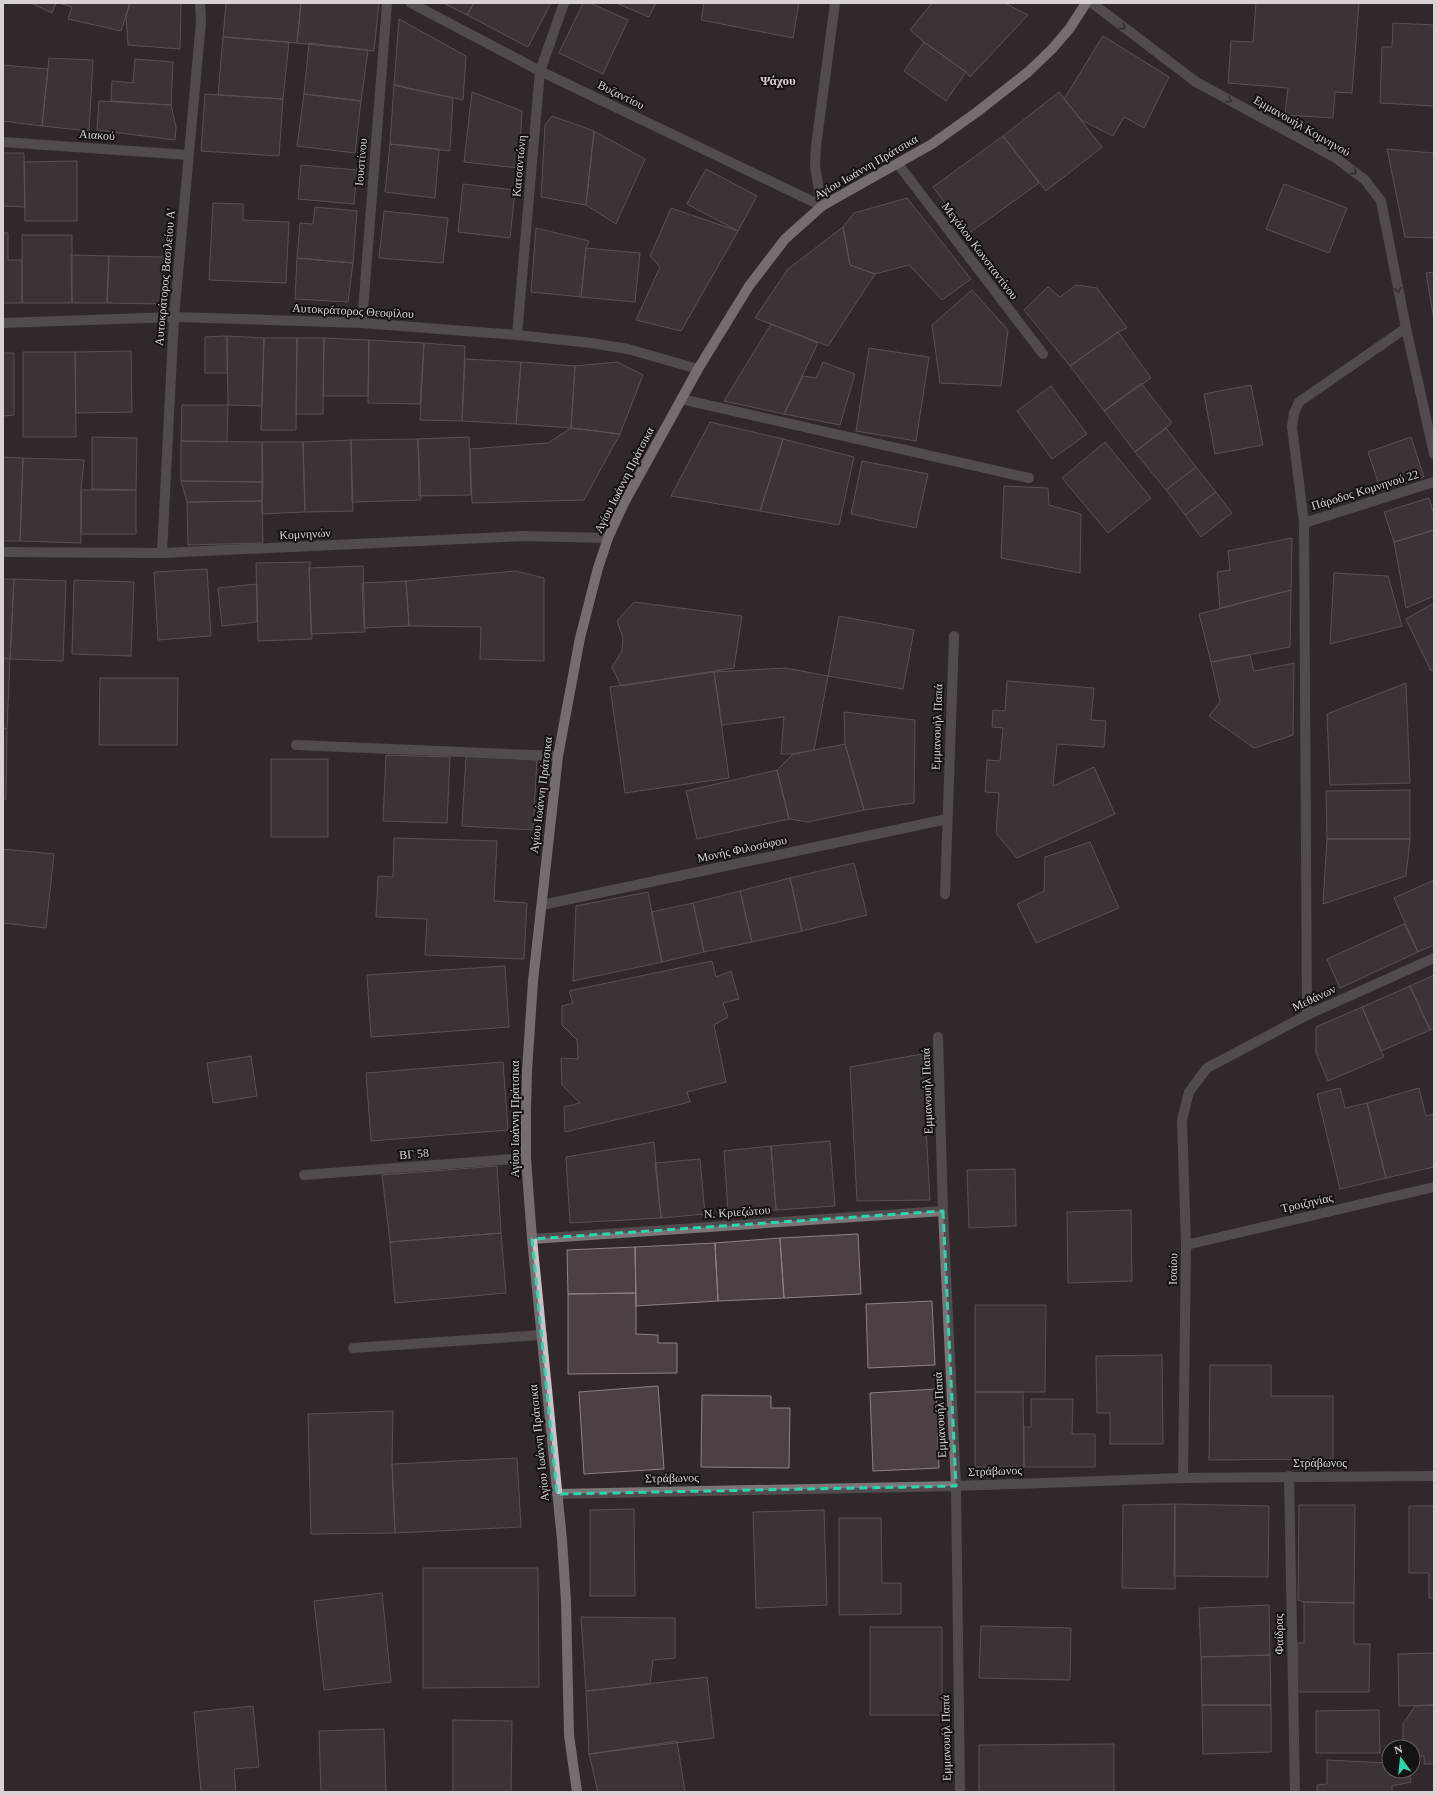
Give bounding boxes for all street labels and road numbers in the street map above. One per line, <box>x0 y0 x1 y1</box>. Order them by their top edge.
street label: Βυζαντίου <box>595 78 647 112</box>
street label: Εμμανουήλ Κομνηνού <box>1251 93 1353 159</box>
street label: Αιακού <box>79 127 115 143</box>
street label: Αγίου Ιωάννη Πράτσικα <box>812 131 921 202</box>
street label: Κατσαντώνη <box>509 135 529 197</box>
street label: Ιουστίνου <box>352 138 370 186</box>
street label: Μεγάλου Κωνσταντίνου <box>939 200 1021 302</box>
street label: Αυτοκράτορος Βασιλείου A' <box>152 208 178 346</box>
street label: Αυτοκράτορος Θεοφίλου <box>292 301 414 321</box>
street label: Αγίου Ιωάννη Πράτσικα <box>591 424 657 535</box>
street label: Πάροδος Κομνηνού 22 <box>1310 467 1420 513</box>
street label: Κομνηνών <box>279 526 332 542</box>
street label: Εμμανουήλ Παπά <box>928 683 946 770</box>
street label: Αγίου Ιωάννη Πράτσικα <box>527 735 555 854</box>
street label: Μονής Φιλοσόφου <box>696 833 788 865</box>
street label: Μεθάνων <box>1290 982 1339 1014</box>
street label: Εμμανουήλ Παπά <box>918 1047 936 1134</box>
street label: Αγίου Ιωάννη Πράτσικα <box>508 1060 522 1178</box>
street label: ΒΓ 58 <box>398 1146 430 1162</box>
street label: Τροιζηνίας <box>1280 1190 1335 1216</box>
street label: Ν. Κριεζώτου <box>703 1203 771 1221</box>
street label: Ισαίου <box>1166 1253 1180 1285</box>
street label: Εμμανουήλ Παπά <box>931 1371 949 1458</box>
street label: Αγίου Ιωάννη Πράτσικα <box>526 1383 552 1502</box>
street label: Στράβωνος <box>1293 1456 1347 1470</box>
street label: Στράβωνος <box>968 1463 1022 1479</box>
street label: Στράβωνος <box>645 1471 699 1485</box>
street label: Φαίδρας <box>1272 1613 1286 1655</box>
street label: Εμμανουήλ Παπά <box>938 1694 954 1781</box>

